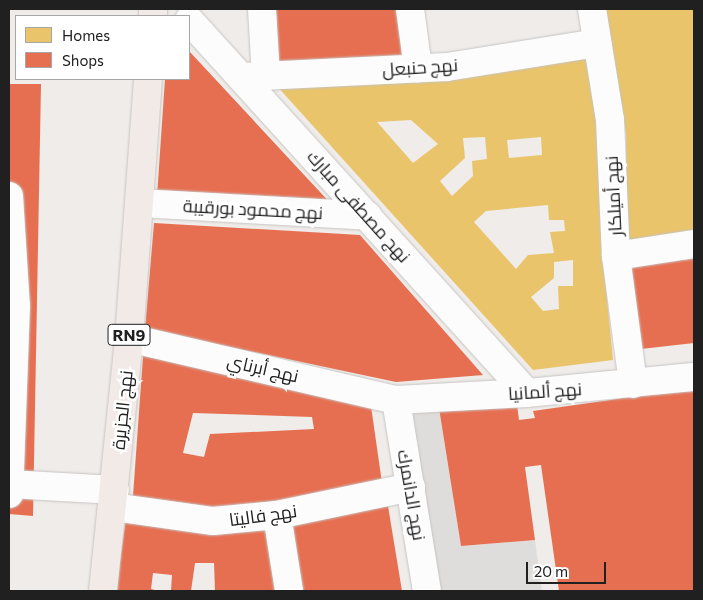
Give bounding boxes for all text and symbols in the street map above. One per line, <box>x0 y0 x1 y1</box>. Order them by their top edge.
legend <box>15 15 190 80</box>
text: Homes <box>62 26 110 44</box>
text: Shops <box>62 51 104 69</box>
street label: نهج حنبعل <box>381 54 459 80</box>
street label: نهج مصطفى مبارك <box>303 145 415 267</box>
street label: نهج أميلكار <box>600 155 626 237</box>
street label: نهج محمود بورقيبة <box>182 195 324 223</box>
road number: RN9 <box>106 322 152 348</box>
street label: نهج أبرناي <box>225 349 301 387</box>
street label: نهج الجزيرة <box>107 369 137 451</box>
street label: نهج ألمانيا <box>507 378 583 404</box>
street label: نهج الدانمرك <box>393 448 431 542</box>
street label: نهج فاليتا <box>228 500 298 530</box>
scale bar <box>528 552 608 584</box>
text: 20 m <box>534 562 568 580</box>

